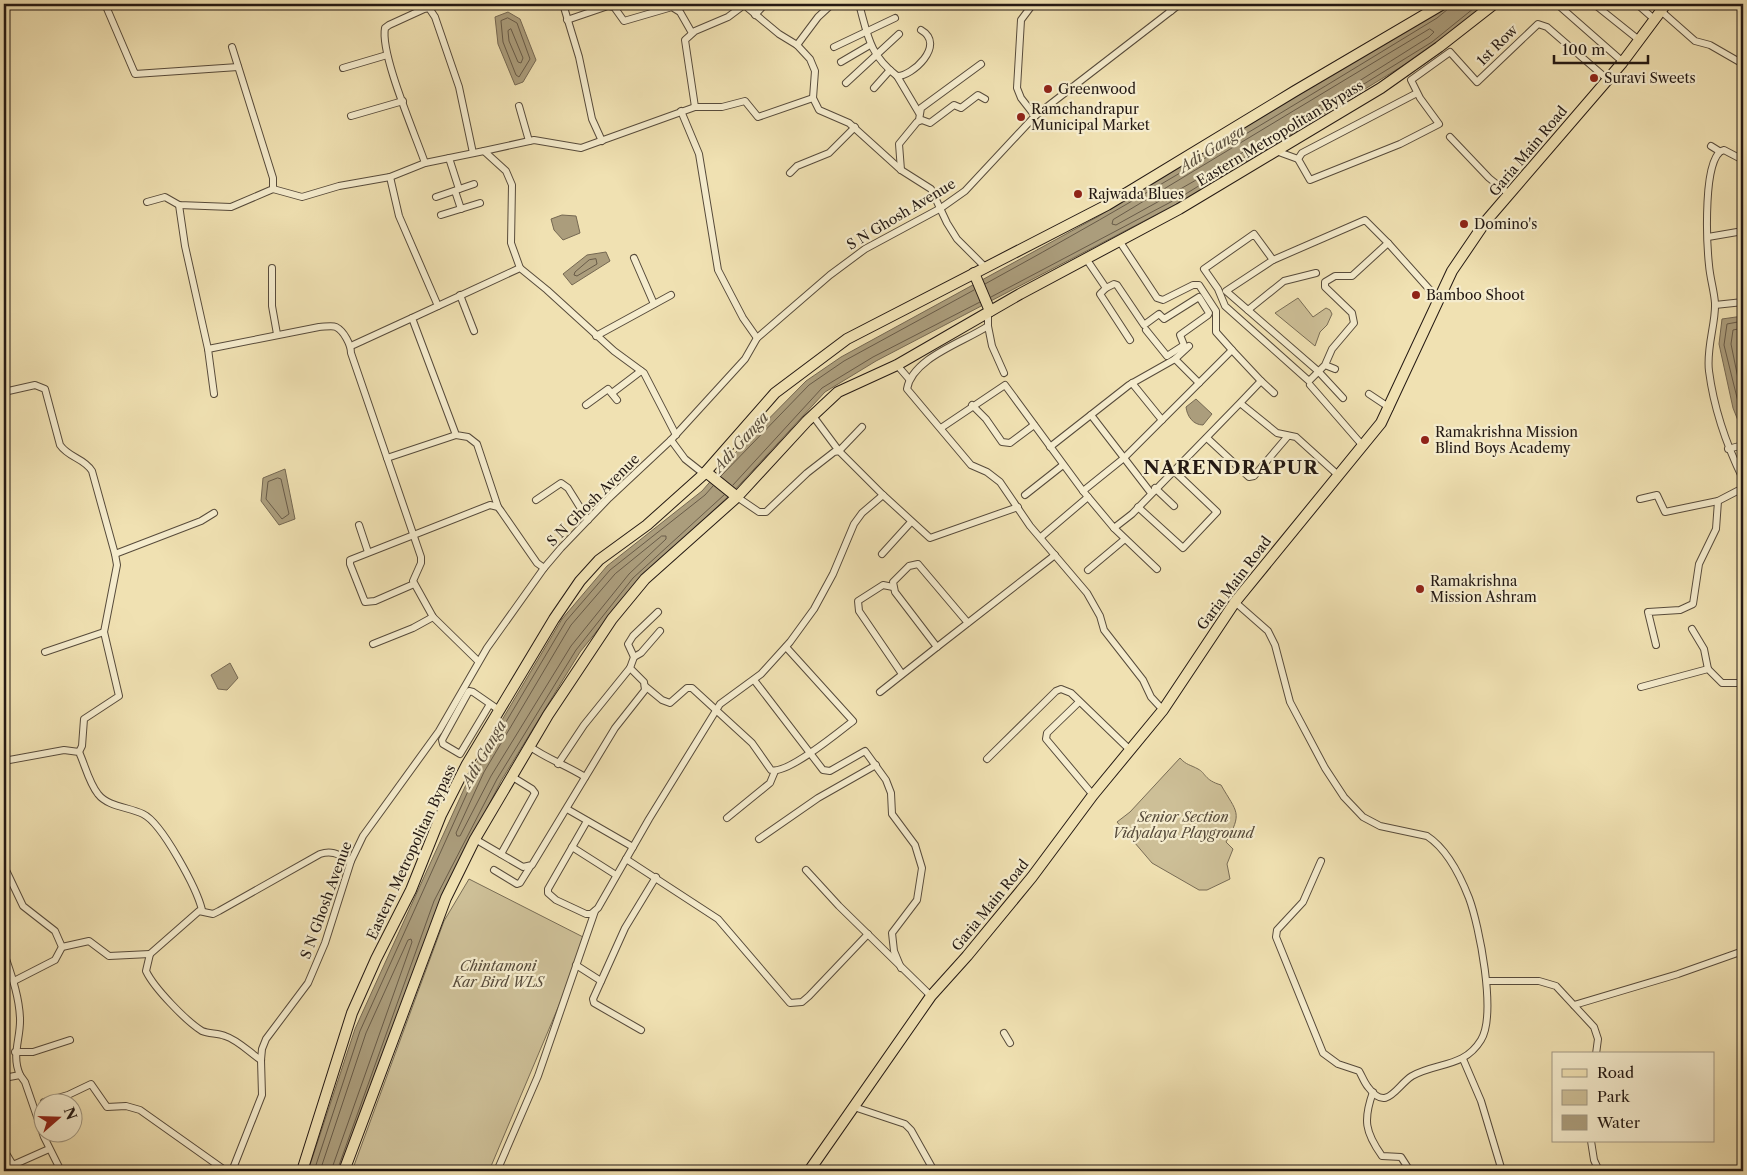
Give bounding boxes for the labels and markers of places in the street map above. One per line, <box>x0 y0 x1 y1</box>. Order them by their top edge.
place label: Suravi Sweets <box>1604 69 1696 87</box>
marker: Suravi Sweets <box>1588 72 1600 84</box>
place label: Greenwood <box>1058 80 1136 98</box>
marker: Greenwood <box>1042 83 1054 95</box>
place label: Ramchandrapur Municipal Market <box>1031 100 1150 134</box>
marker: Ramchandrapur Municipal Market <box>1015 111 1027 123</box>
place label: Rajwada Blues <box>1088 185 1184 203</box>
marker: Rajwada Blues <box>1072 188 1084 200</box>
place label: Domino's <box>1474 215 1537 233</box>
marker: Domino's <box>1458 218 1470 230</box>
place label: Bamboo Shoot <box>1426 286 1525 304</box>
marker: Bamboo Shoot <box>1410 289 1422 301</box>
place label: Ramakrishna Mission Blind Boys Academy <box>1435 423 1578 457</box>
marker: Ramakrishna Mission Blind Boys Academy <box>1419 434 1431 446</box>
place label: Ramakrishna Mission Ashram <box>1430 572 1537 606</box>
marker: Ramakrishna Mission Ashram <box>1414 583 1426 595</box>

